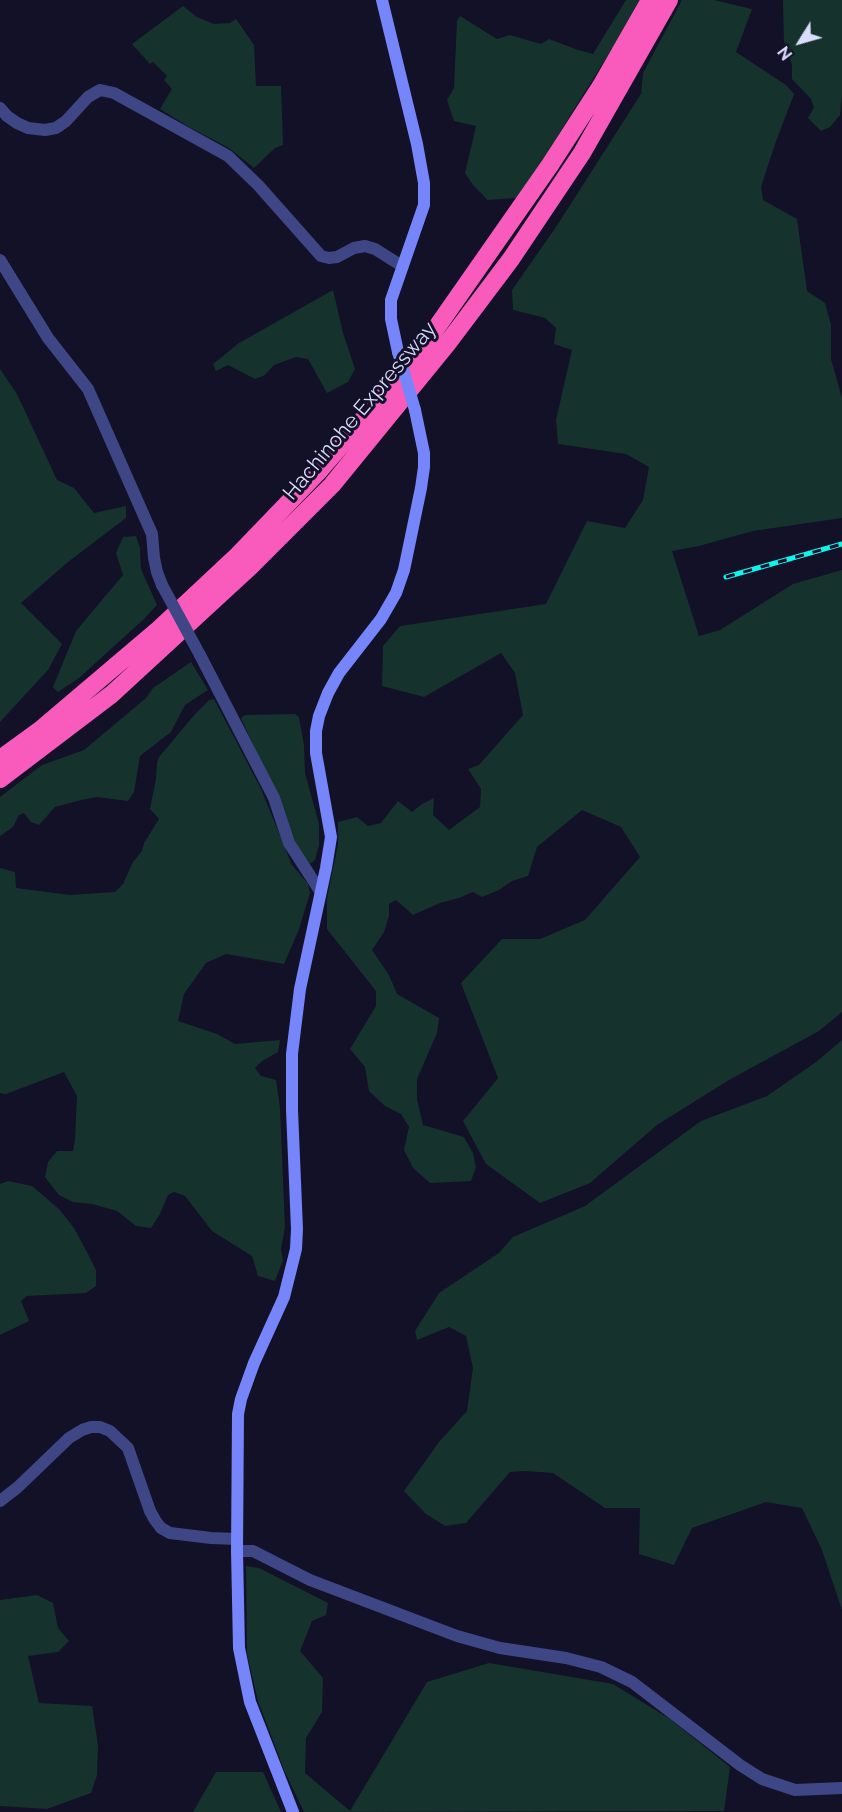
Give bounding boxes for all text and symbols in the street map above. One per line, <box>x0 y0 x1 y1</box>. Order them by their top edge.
north arrow <box>770 12 830 72</box>
text: N <box>774 43 796 64</box>
street label: Hachinohe Expressway <box>278 317 442 505</box>

